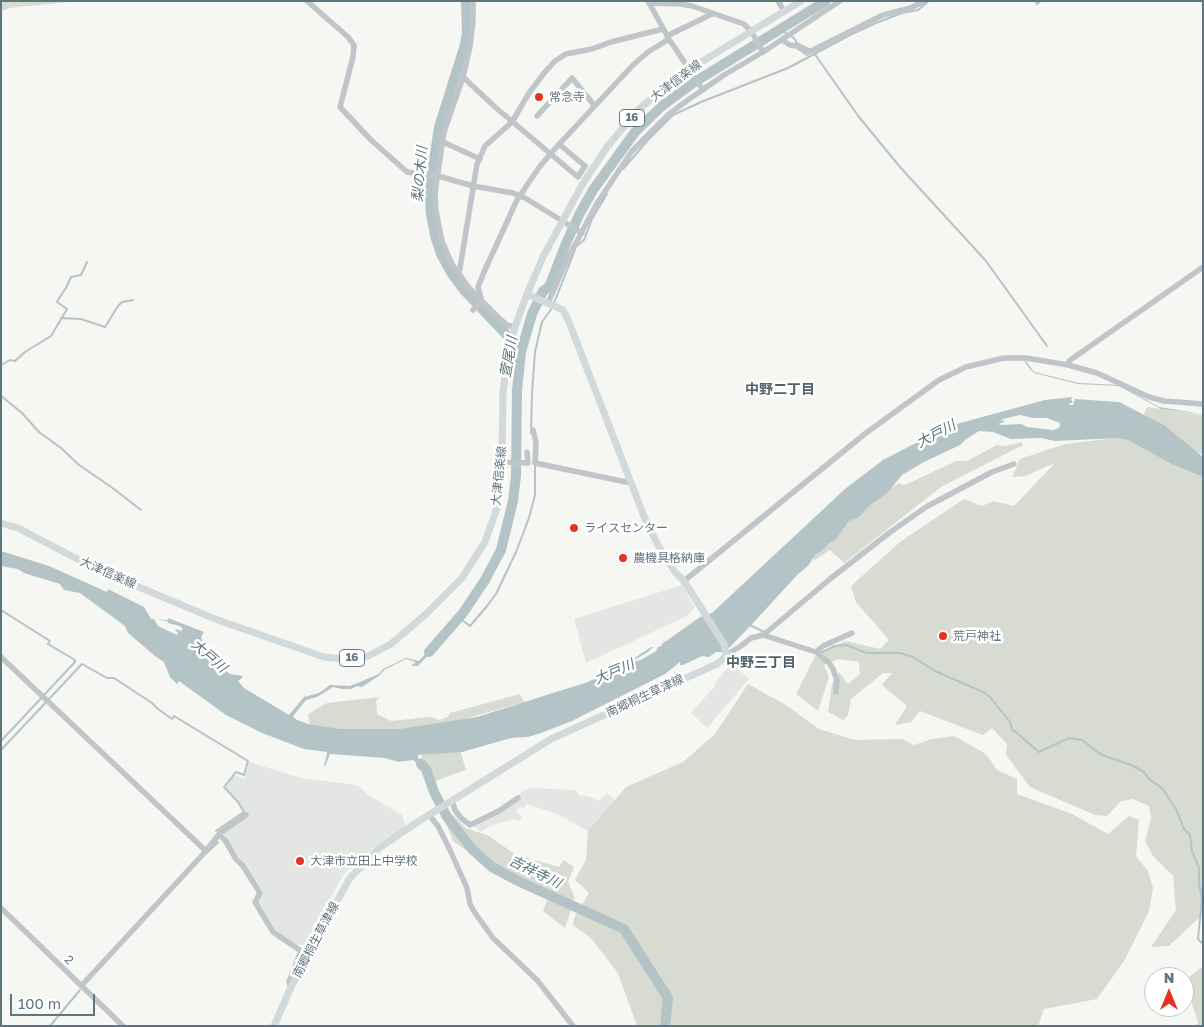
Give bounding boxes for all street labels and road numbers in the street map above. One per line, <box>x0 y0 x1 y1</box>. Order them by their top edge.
street label: 大津信楽線 <box>648 57 704 105</box>
road number: 16 <box>620 110 644 126</box>
street label: 大津信楽線 <box>489 445 509 507</box>
street label: 大津信楽線 <box>78 554 138 592</box>
road number: 16 <box>340 650 364 666</box>
street label: 南郷桐生草津線 <box>604 672 686 720</box>
street label: 南郷桐生草津線 <box>290 900 342 980</box>
street label: 2 <box>61 952 77 968</box>

